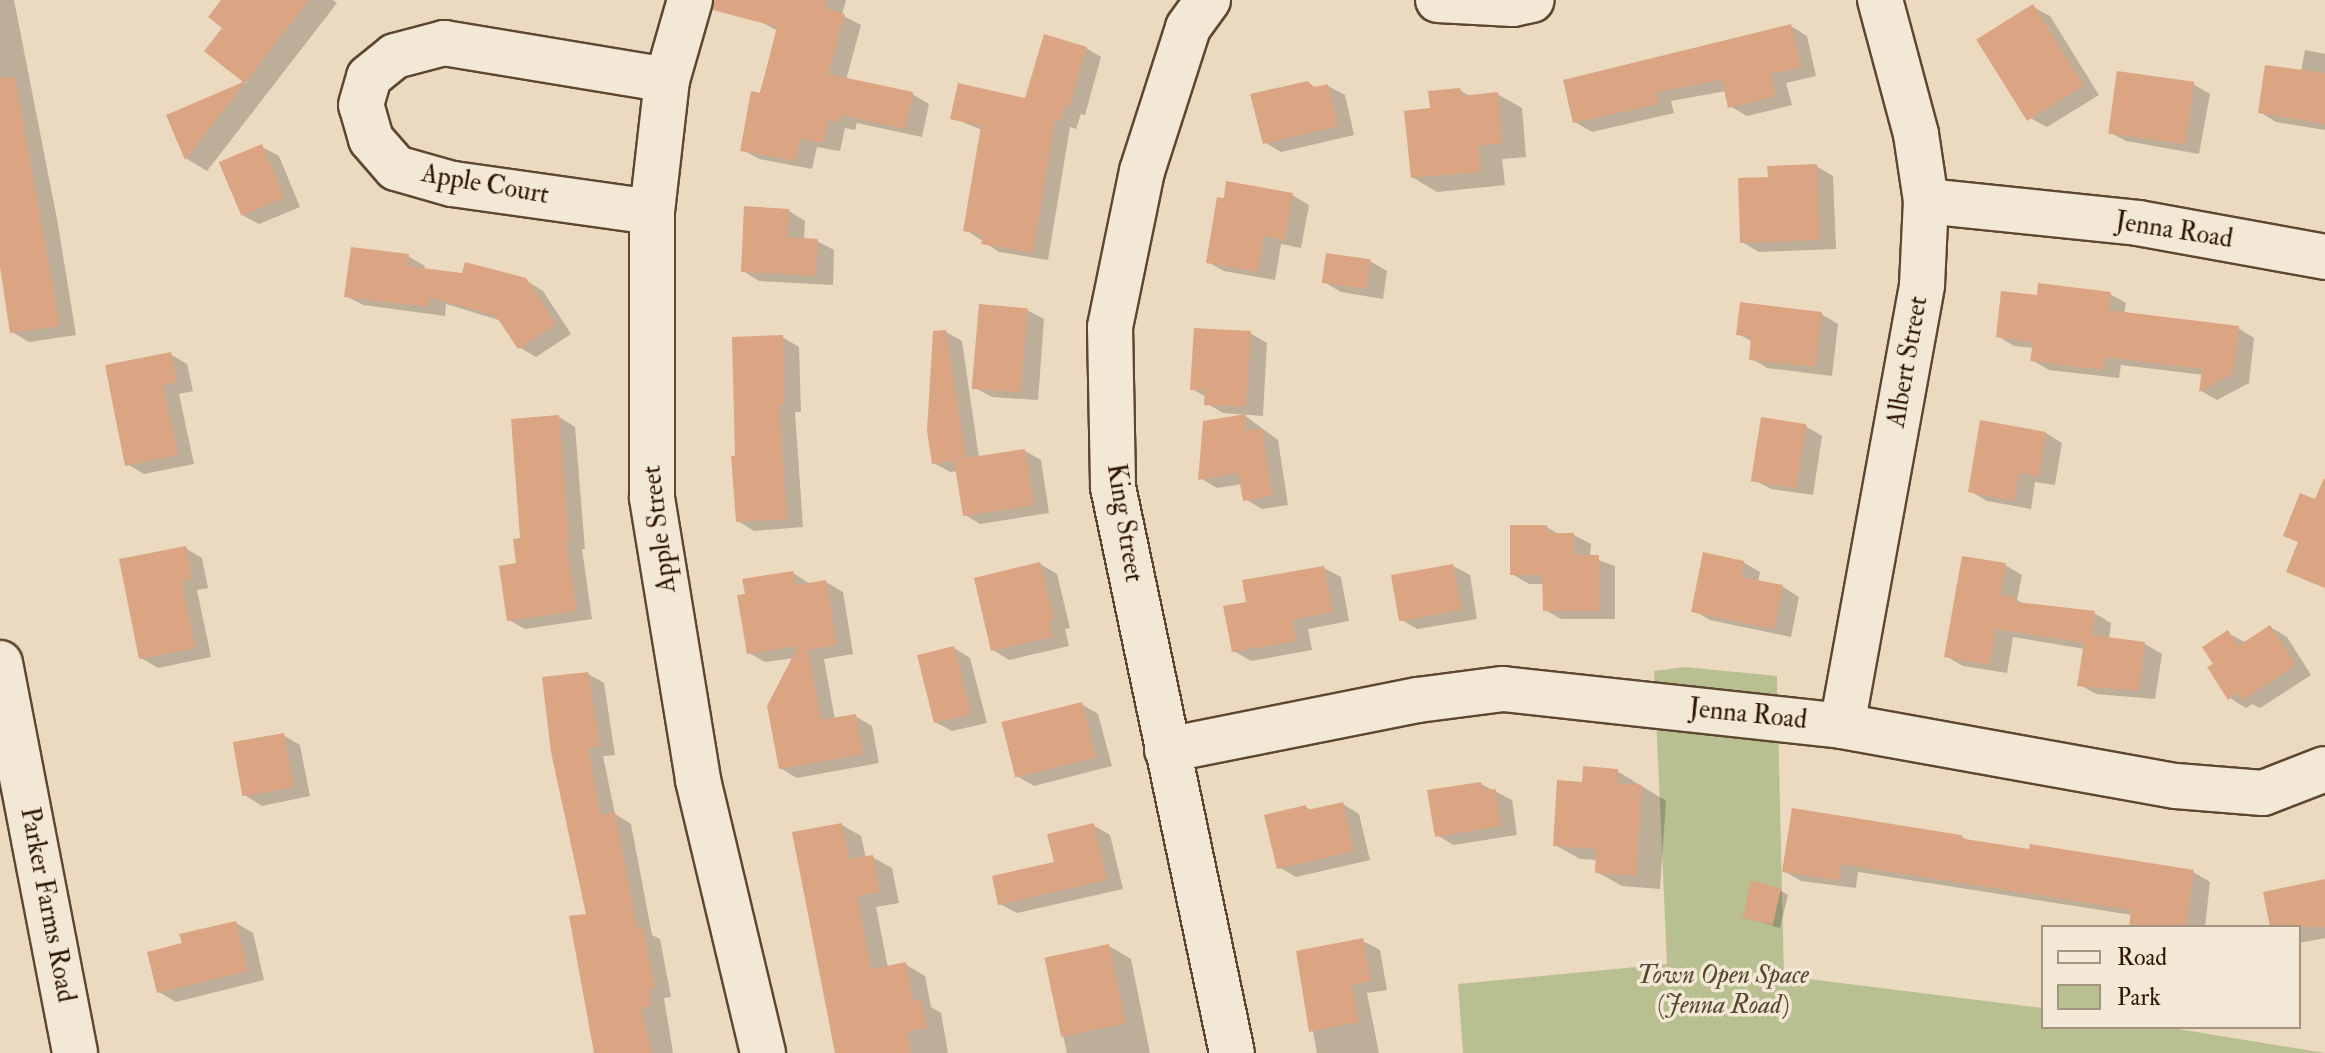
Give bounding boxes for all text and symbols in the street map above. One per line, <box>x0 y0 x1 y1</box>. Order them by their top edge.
street label: Apple Court <box>419 158 551 212</box>
street label: Jenna Road <box>2113 206 2235 256</box>
street label: Albert Street <box>1881 294 1935 430</box>
street label: King Street <box>1099 462 1149 584</box>
street label: Apple Street <box>637 463 683 595</box>
street label: Jenna Road <box>1688 693 1808 737</box>
street label: Parker Farms Road <box>13 805 81 1005</box>
legend <box>2041 925 2301 1029</box>
text: Road <box>2117 942 2167 973</box>
park label: Town Open Space (Jenna Road) <box>1637 960 1809 1022</box>
text: Park <box>2117 982 2161 1013</box>

